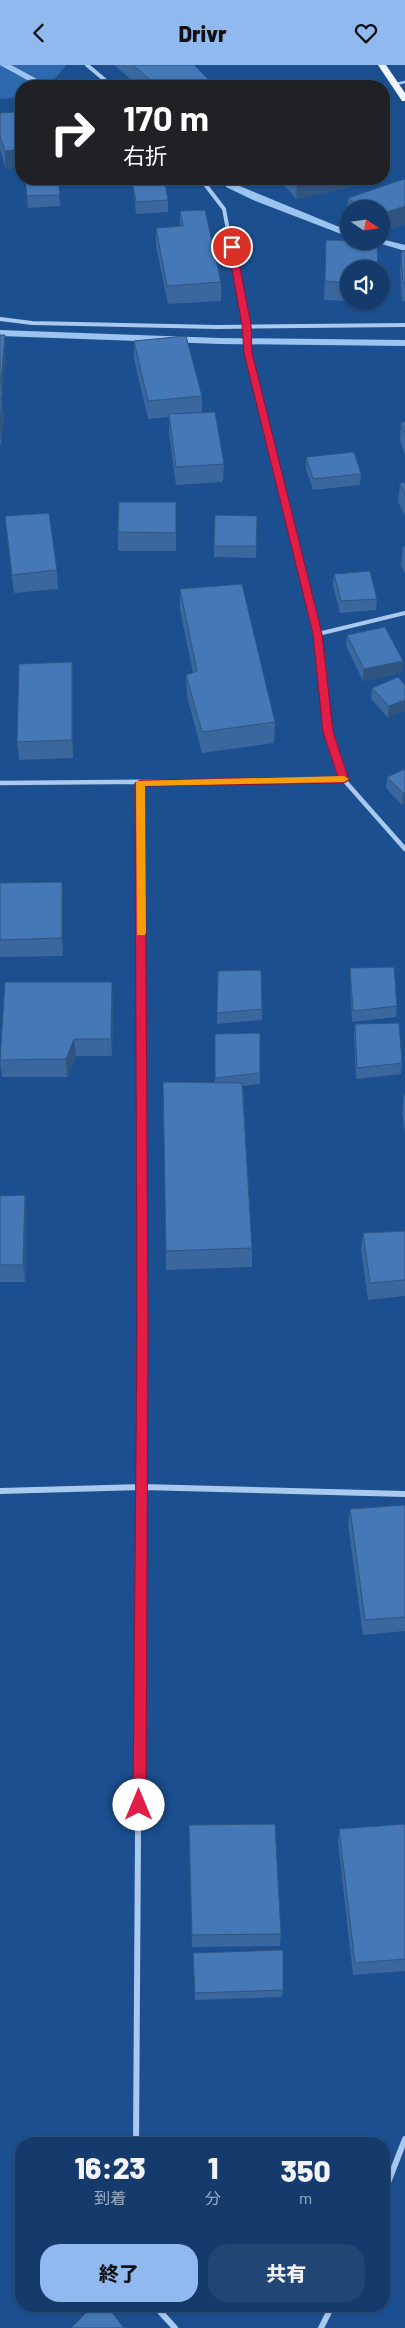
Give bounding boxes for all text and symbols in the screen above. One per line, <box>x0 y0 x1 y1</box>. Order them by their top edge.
icon: back <box>25 19 53 47</box>
icon: heart <box>352 19 380 47</box>
text: Drivr <box>178 20 227 46</box>
text: 170 m <box>123 96 209 138</box>
icon: right <box>40 100 105 165</box>
text: 右折 <box>123 142 167 168</box>
north arrow <box>340 200 390 250</box>
map controls <box>340 200 390 310</box>
pin <box>211 226 253 268</box>
icon: arrive <box>218 233 246 261</box>
button: sound <box>340 260 390 310</box>
position arrow <box>112 1778 164 1830</box>
text: 16:23 <box>74 2149 146 2185</box>
text: 1 <box>208 2149 218 2185</box>
text: 350 <box>281 2152 331 2188</box>
text: 到着 <box>94 2188 126 2207</box>
text: 分 <box>205 2188 221 2207</box>
text: m <box>299 2188 312 2207</box>
button: 終了 <box>40 2244 198 2302</box>
button: 共有 <box>208 2244 365 2302</box>

